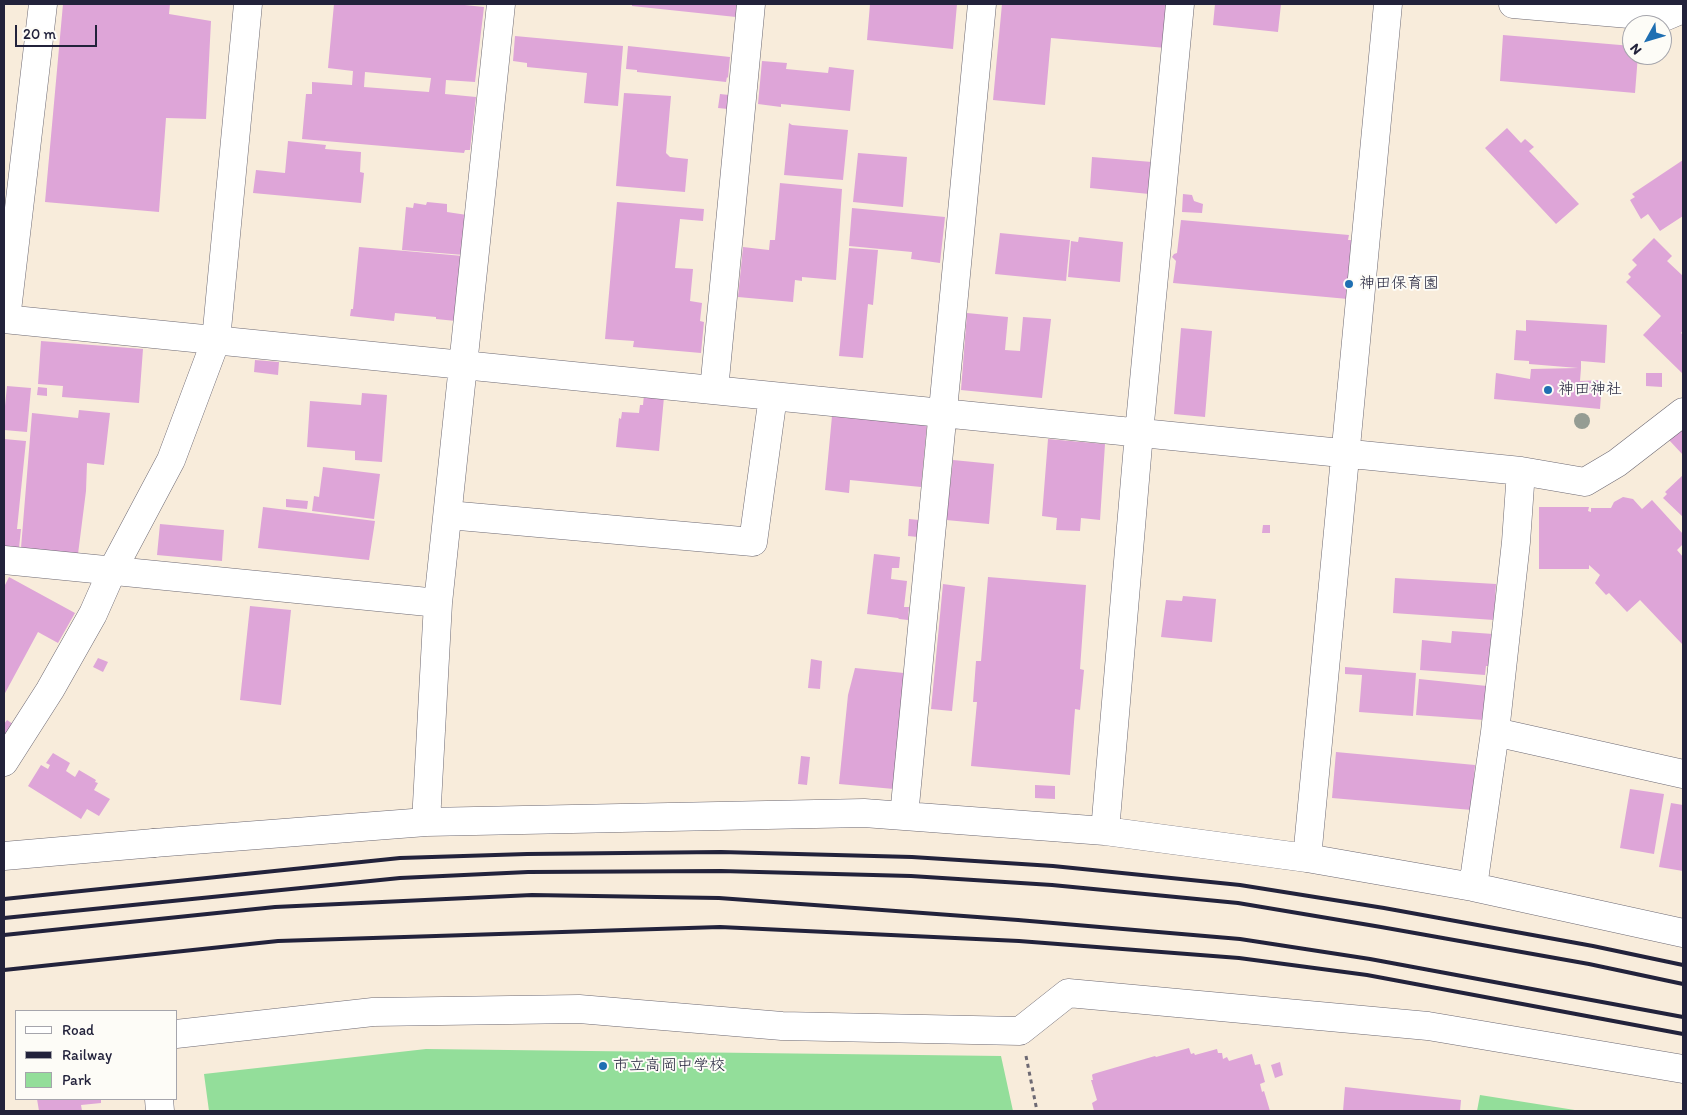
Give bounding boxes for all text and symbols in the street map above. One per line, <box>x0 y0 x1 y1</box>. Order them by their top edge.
scale bar <box>18 15 100 47</box>
north arrow <box>1622 15 1672 65</box>
text: 20 m <box>23 25 56 43</box>
text: N <box>1626 40 1645 58</box>
place label: 神田保育園 <box>1359 274 1439 294</box>
marker: 神田保育園 <box>1343 278 1355 290</box>
place label: 神田神社 <box>1558 380 1622 400</box>
marker: 神田神社 <box>1542 384 1554 396</box>
legend <box>15 1010 178 1100</box>
text: Road <box>62 1021 94 1039</box>
text: Railway <box>62 1046 112 1064</box>
place label: 市立高岡中学校 <box>613 1056 725 1076</box>
marker: 市立高岡中学校 <box>597 1060 609 1072</box>
text: Park <box>62 1071 92 1089</box>

